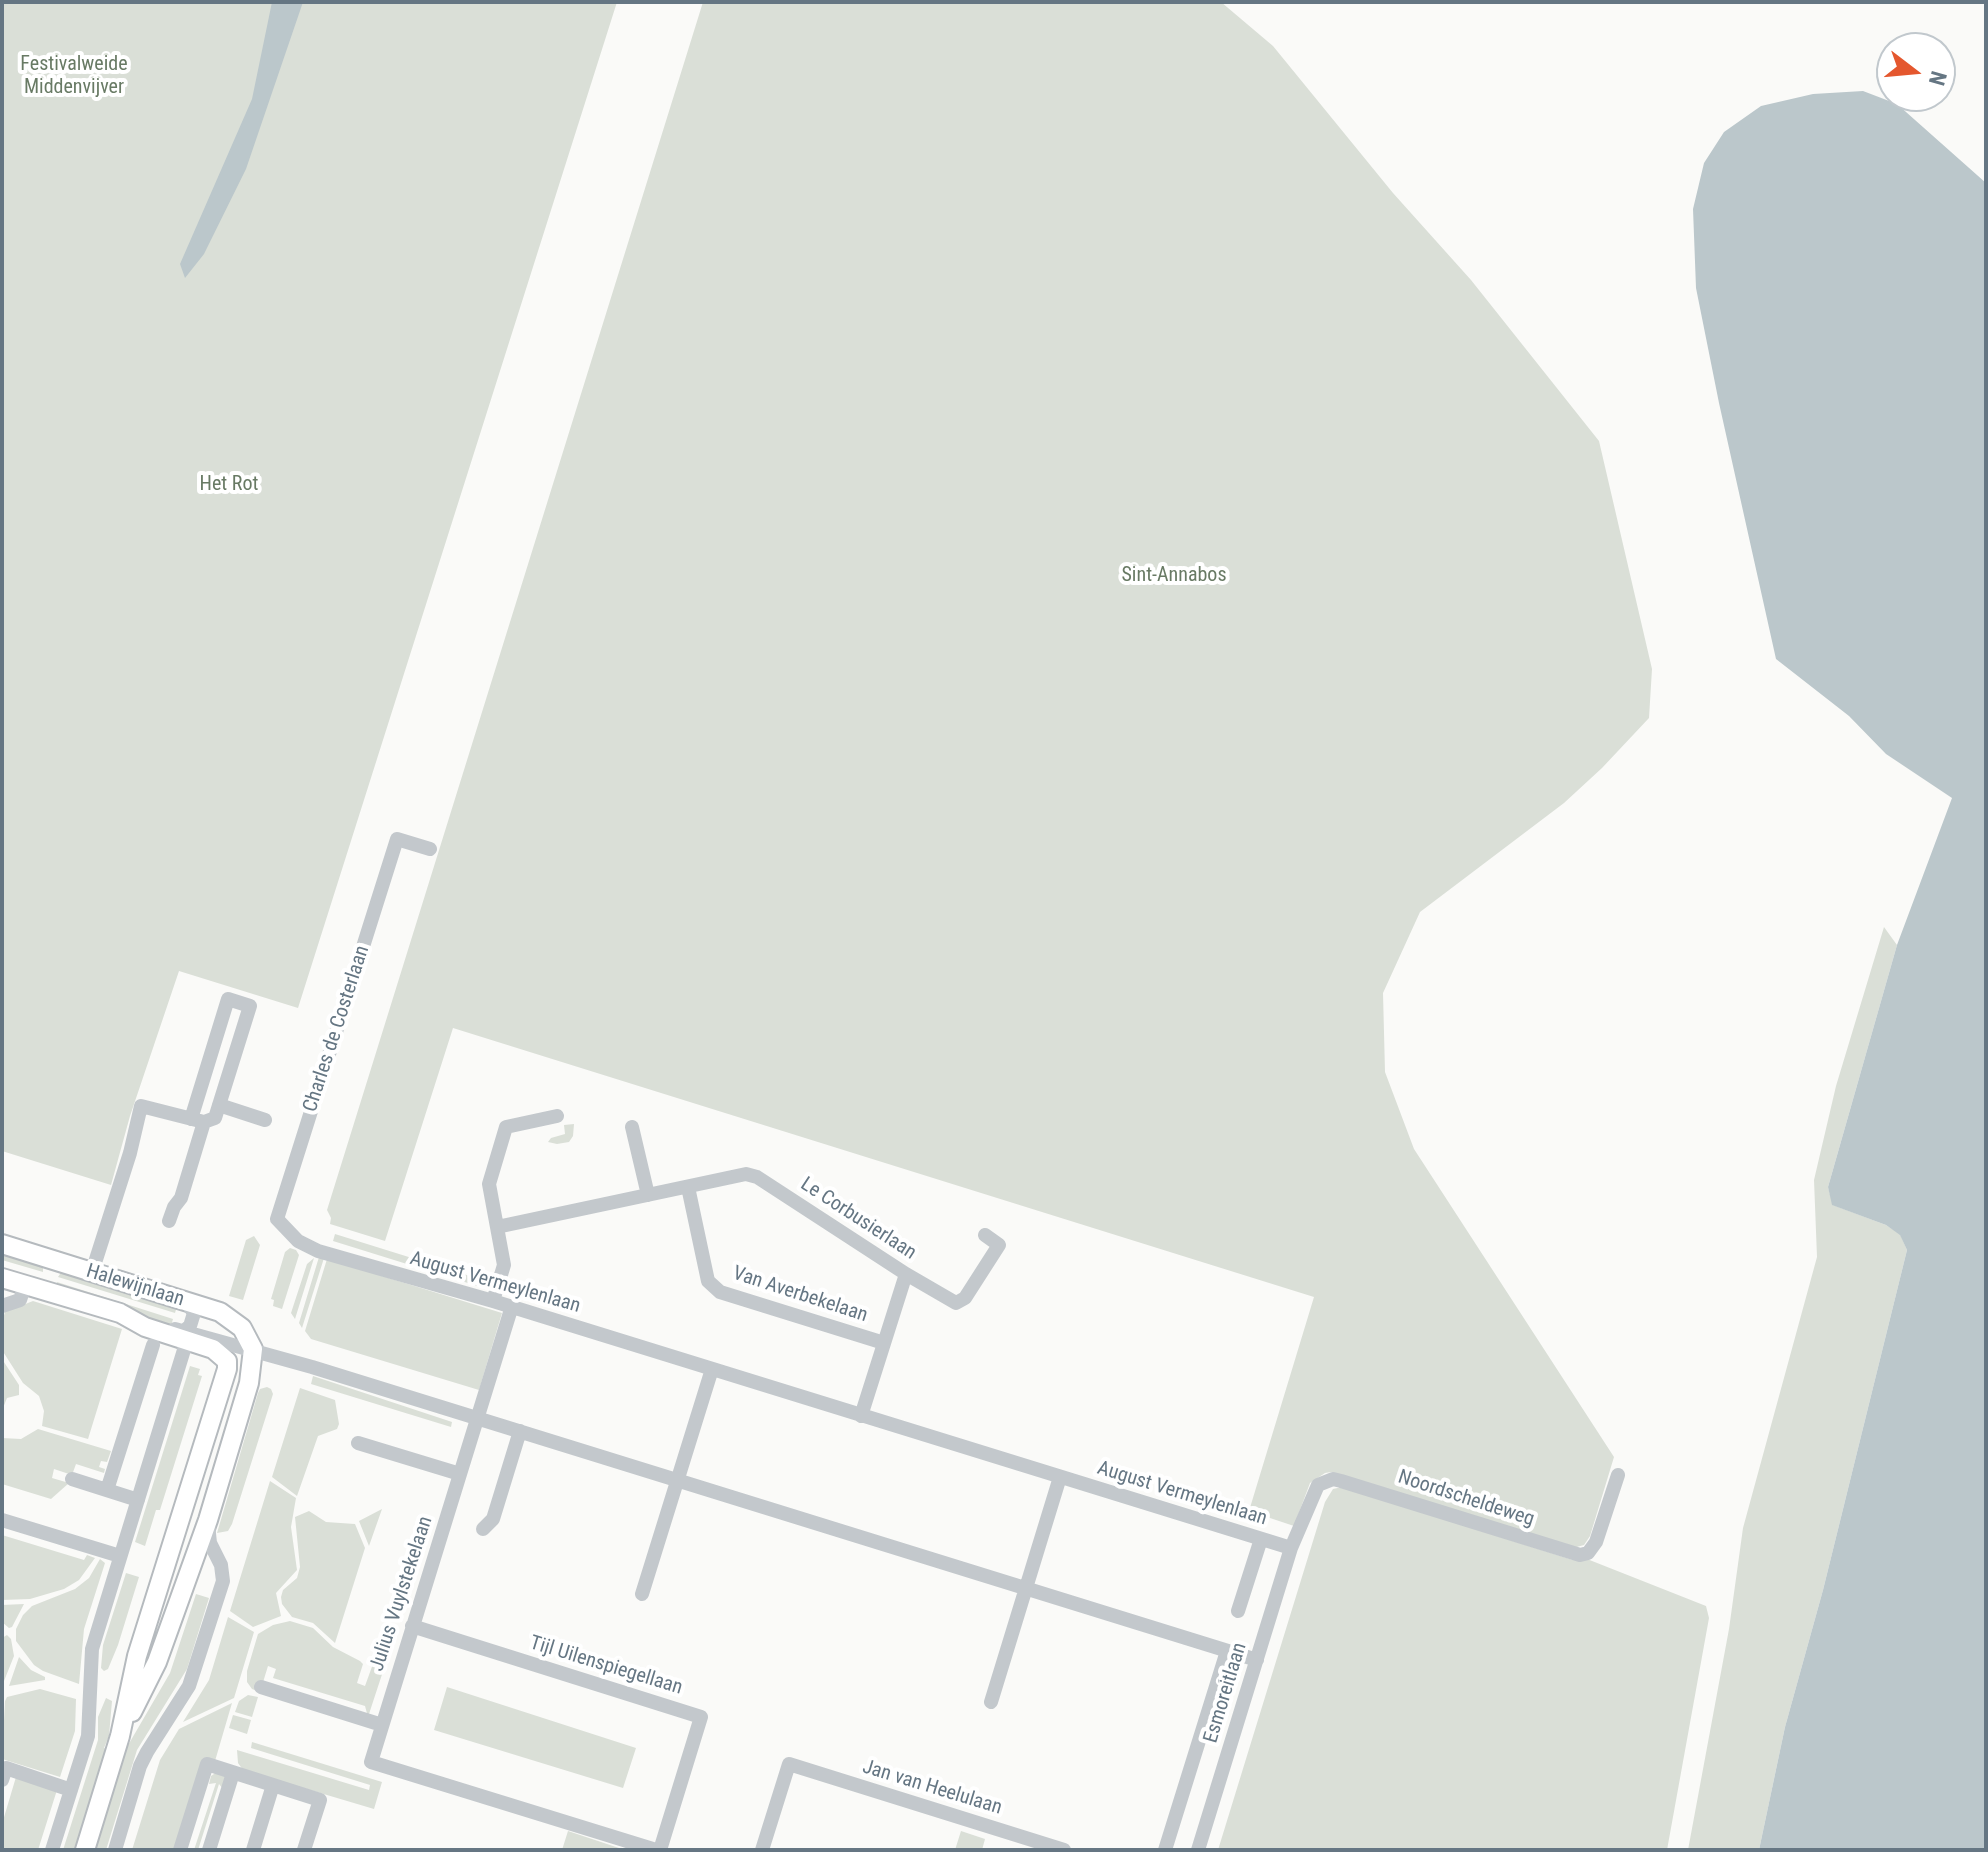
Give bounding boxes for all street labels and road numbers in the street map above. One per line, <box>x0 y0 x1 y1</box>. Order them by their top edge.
street label: Charles de Costerlaan <box>299 943 375 1115</box>
street label: Le Corbusierlaan <box>796 1173 920 1265</box>
street label: August Vermeylenlaan <box>407 1247 583 1319</box>
street label: Halewijnlaan <box>83 1260 187 1312</box>
street label: Van Averbekelaan <box>730 1262 870 1328</box>
street label: August Vermeylenlaan <box>1094 1457 1270 1531</box>
street label: Noordscheldeweg <box>1395 1466 1537 1532</box>
street label: Julius Vuylstekelaan <box>366 1514 438 1674</box>
street label: Tijl Uilenspiegellaan <box>527 1631 685 1701</box>
street label: Esmoreitlaan <box>1199 1640 1253 1746</box>
street label: Jan van Heelulaan <box>859 1755 1005 1821</box>

